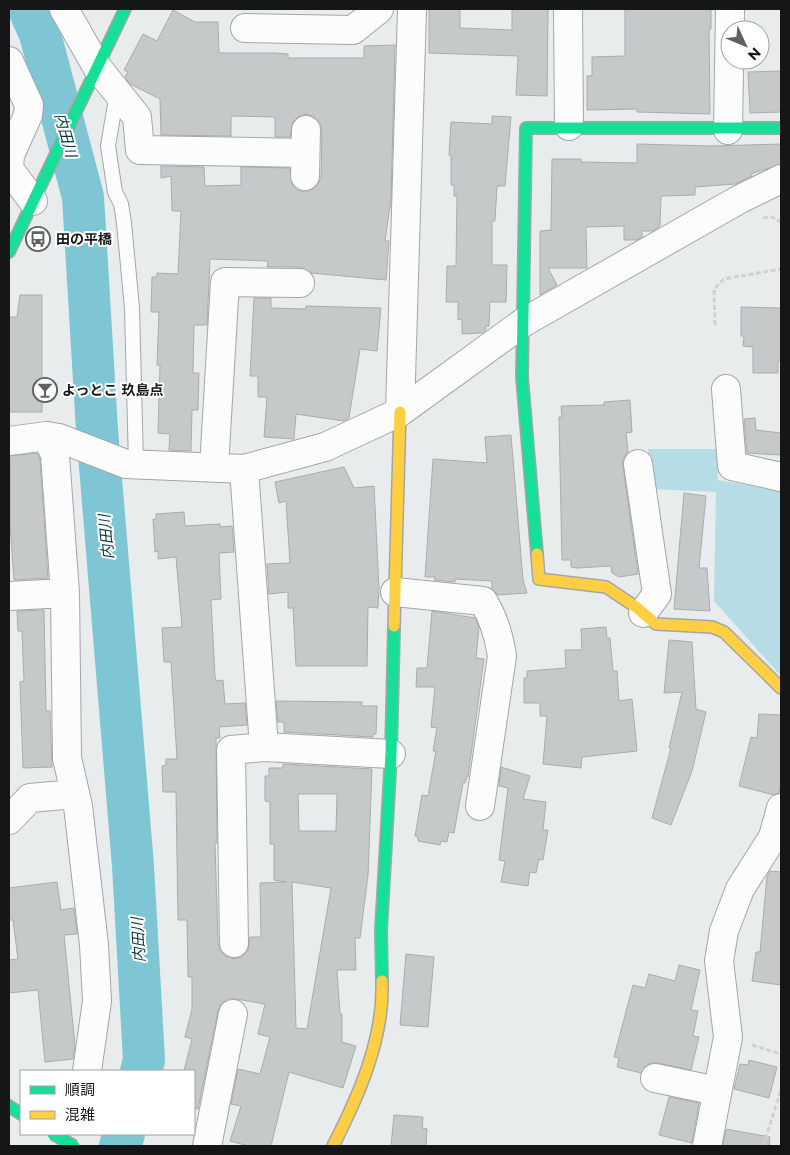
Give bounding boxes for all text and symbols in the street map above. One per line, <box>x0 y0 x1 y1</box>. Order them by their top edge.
north arrow <box>720 20 770 70</box>
text: N <box>744 44 765 64</box>
water label: 内田川 <box>51 111 82 161</box>
bus stop icon: 田の平橋 <box>25 226 51 252</box>
place label: 田の平橋 <box>56 230 112 248</box>
bar icon: よっとこ 玖島点 <box>32 377 58 403</box>
place label: よっとこ 玖島点 <box>62 381 164 399</box>
water label: 内田川 <box>94 512 117 560</box>
water label: 内田川 <box>127 915 149 963</box>
legend <box>20 1070 195 1135</box>
text: 順調 <box>65 1080 95 1099</box>
text: 混雑 <box>65 1105 95 1124</box>

